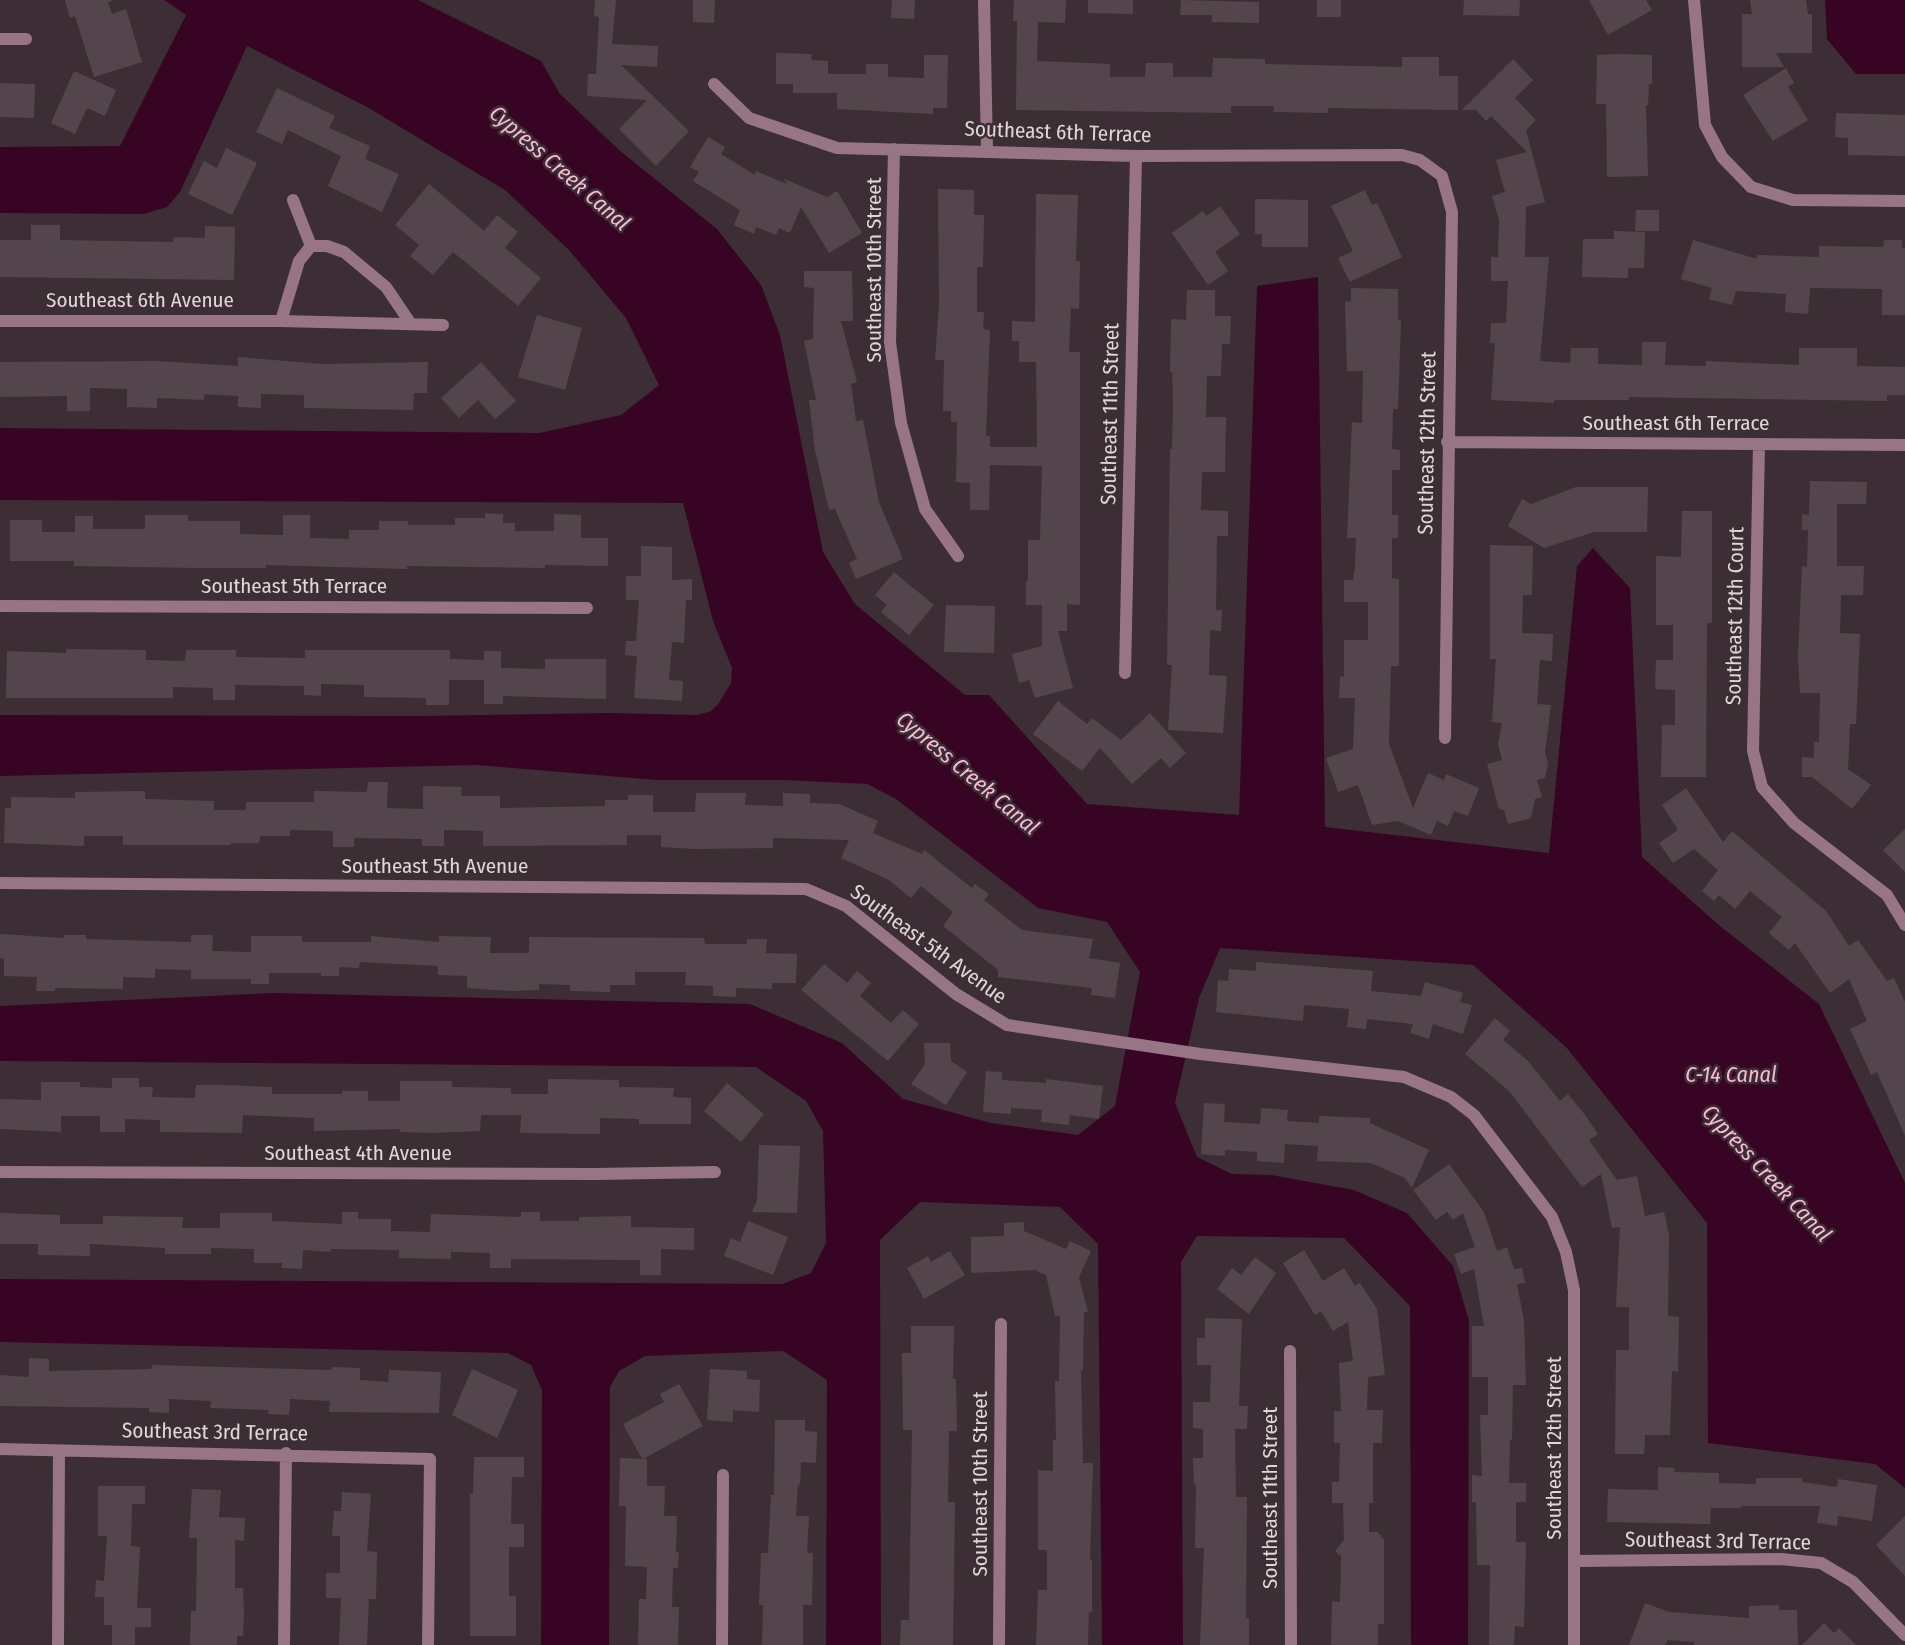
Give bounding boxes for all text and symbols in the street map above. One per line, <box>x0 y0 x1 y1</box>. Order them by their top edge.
water label: Cypress Creek Canal <box>483 101 635 237</box>
street label: Southeast 6th Terrace <box>964 117 1152 149</box>
street label: Southeast 10th Street <box>862 177 888 363</box>
street label: Southeast 6th Avenue <box>46 288 234 314</box>
street label: Southeast 11th Street <box>1097 323 1125 505</box>
street label: Southeast 12th Street <box>1414 351 1442 535</box>
street label: Southeast 6th Terrace <box>1583 411 1769 437</box>
street label: Southeast 12th Court <box>1722 527 1750 705</box>
street label: Southeast 5th Terrace <box>201 574 387 600</box>
water label: Cypress Creek Canal <box>891 707 1043 841</box>
street label: Southeast 5th Avenue <box>342 854 528 880</box>
street label: Southeast 5th Avenue <box>845 880 1011 1010</box>
water label: C-14 Canal <box>1685 1063 1777 1089</box>
water label: Cypress Creek Canal <box>1696 1100 1836 1248</box>
street label: Southeast 4th Avenue <box>264 1141 452 1167</box>
street label: Southeast 12th Street <box>1542 1356 1568 1540</box>
street label: Southeast 10th Street <box>968 1391 994 1577</box>
street label: Southeast 11th Street <box>1258 1407 1284 1589</box>
street label: Southeast 3rd Terrace <box>122 1419 308 1447</box>
street label: Southeast 3rd Terrace <box>1625 1528 1811 1556</box>

